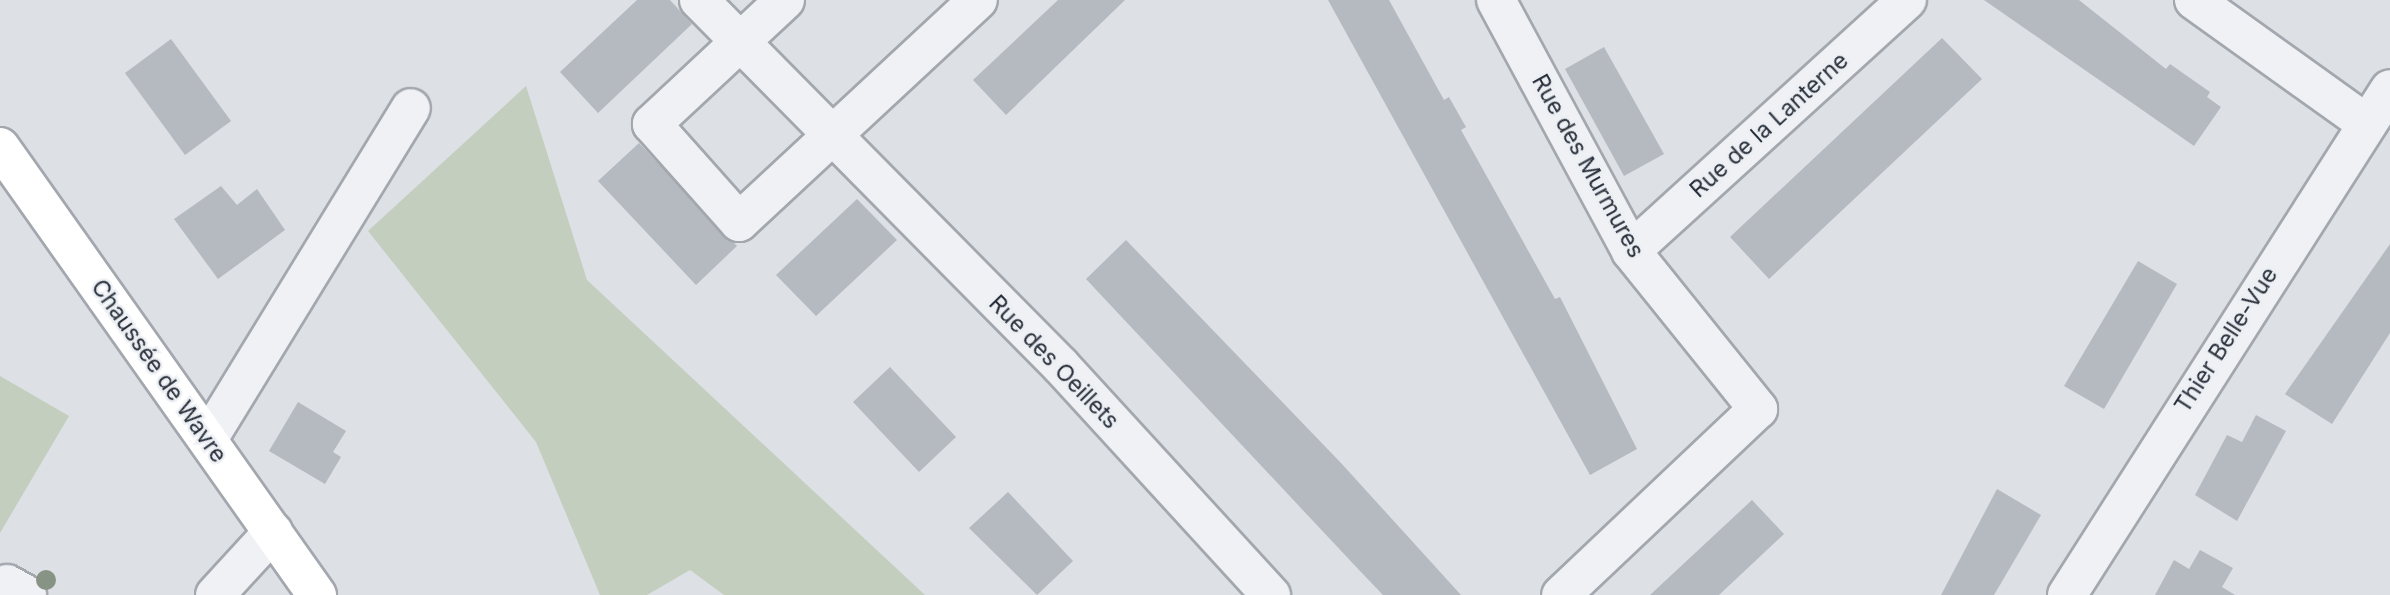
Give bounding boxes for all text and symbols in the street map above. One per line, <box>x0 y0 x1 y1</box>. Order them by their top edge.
street label: Rue de la Lanterne <box>1684 47 1854 203</box>
street label: Rue des Murmures <box>1526 70 1650 262</box>
street label: Thier Belle-Vue <box>2169 262 2283 418</box>
street label: Chaussée de Wavre <box>85 274 233 468</box>
street label: Rue des Oeillets <box>983 289 1125 435</box>

